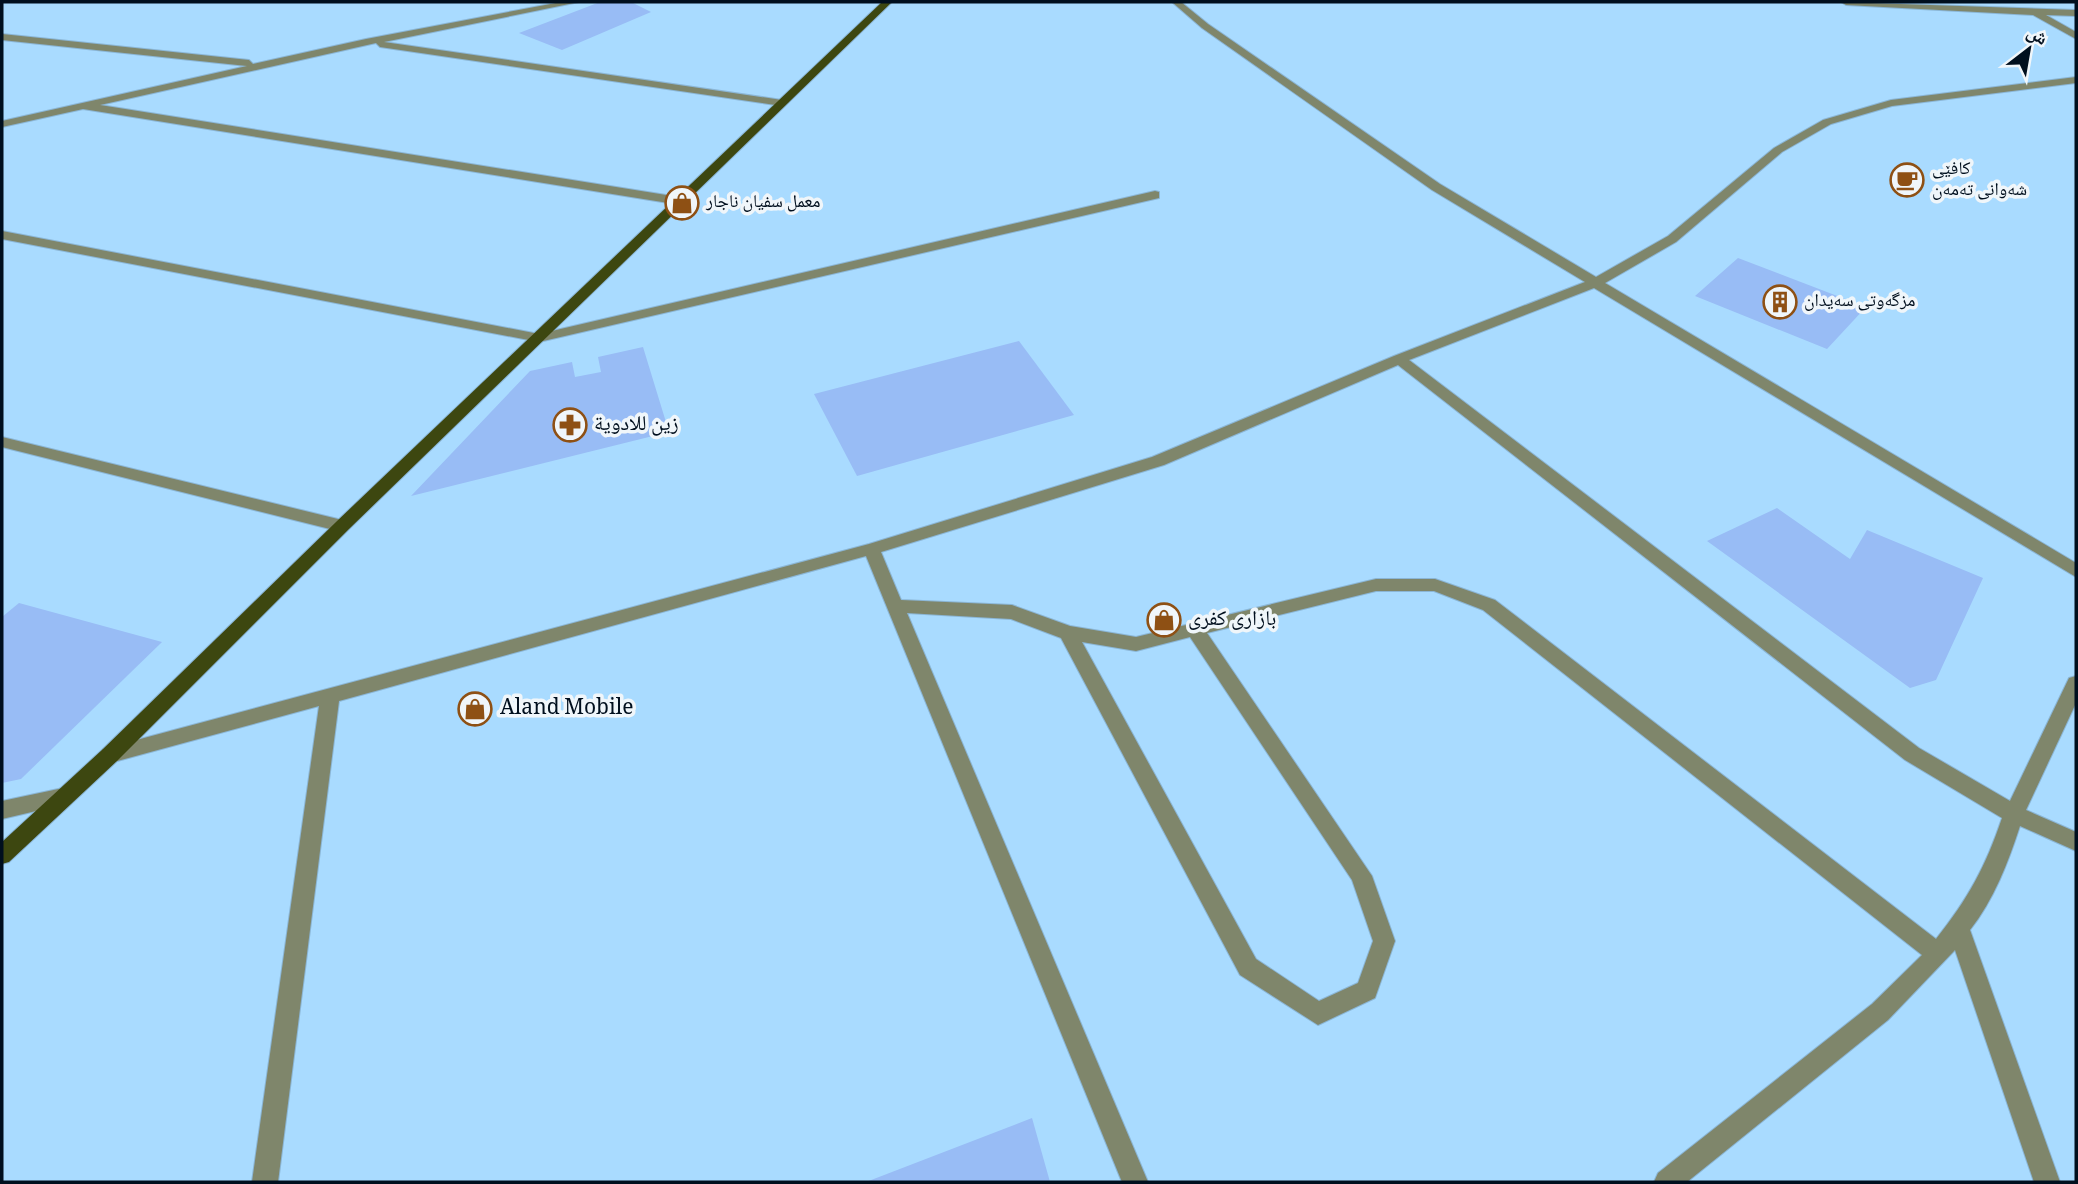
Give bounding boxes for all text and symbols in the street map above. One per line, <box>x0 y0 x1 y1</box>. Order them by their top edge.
north arrow <box>1994 14 2064 84</box>
text: ش <box>2019 18 2053 56</box>
place label: کافێی شەوانی تەمەن <box>1932 155 2027 206</box>
cafe icon: کافێی شەوانی تەمەن <box>1888 161 1926 199</box>
shop icon: معمل سفيان ناجار <box>663 184 701 222</box>
place label: معمل سفيان ناجار <box>705 188 821 218</box>
building icon: مزگەوتی سەیدان <box>1761 283 1799 321</box>
place label: مزگەوتی سەیدان <box>1804 287 1916 317</box>
pharmacy icon: زین للادویة <box>551 406 589 444</box>
place label: زین للادویة <box>594 408 679 443</box>
shop icon: بازاری کفری <box>1145 601 1183 639</box>
place label: بازاری کفری <box>1188 603 1276 638</box>
shop icon: Aland Mobile <box>456 690 494 728</box>
place label: Aland Mobile <box>500 692 633 727</box>

